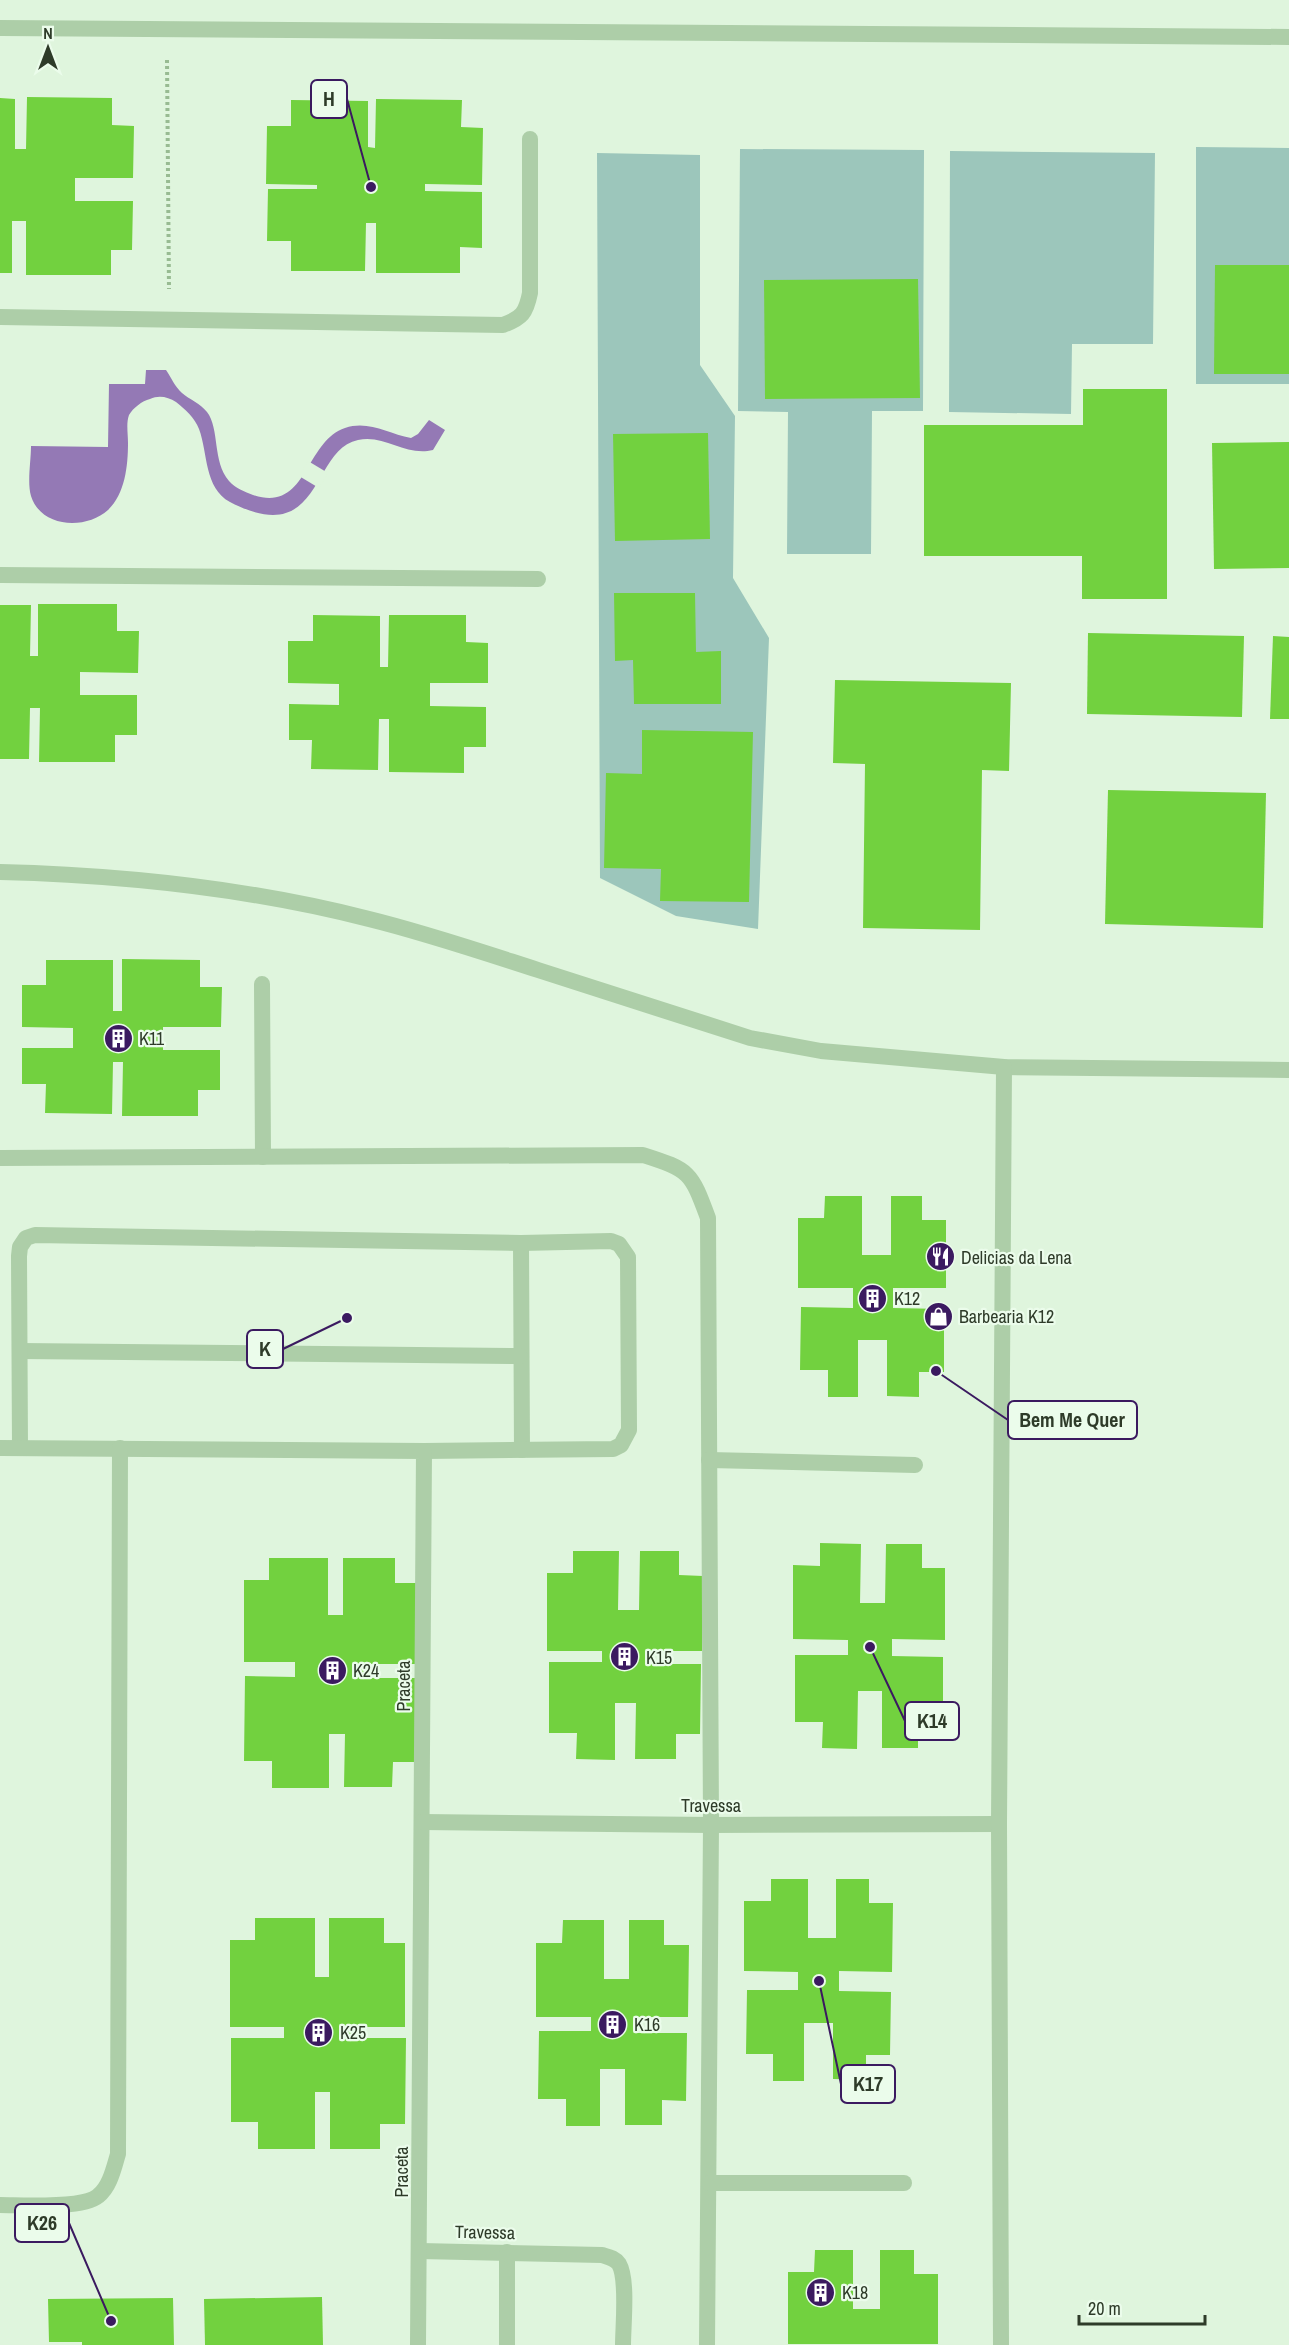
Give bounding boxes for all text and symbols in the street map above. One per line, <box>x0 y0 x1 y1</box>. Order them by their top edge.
north arrow <box>18 18 78 78</box>
text: N <box>43 22 53 44</box>
callout: H <box>311 80 347 118</box>
text: H <box>323 85 335 112</box>
building icon: K11 <box>102 1022 134 1054</box>
place label: K11 <box>139 1026 165 1051</box>
restaurant icon: Delicias da Lena <box>924 1241 956 1273</box>
place label: Delicias da Lena <box>961 1245 1072 1270</box>
building icon: K12 <box>857 1282 889 1314</box>
place label: K12 <box>894 1286 920 1311</box>
shop icon: Barbearia K12 <box>922 1300 954 1332</box>
place label: Barbearia K12 <box>959 1304 1054 1329</box>
callout: K <box>247 1330 283 1368</box>
text: K <box>259 1335 271 1362</box>
callout: Bem Me Quer <box>1008 1401 1137 1439</box>
text: Bem Me Quer <box>1019 1406 1125 1433</box>
building icon: K15 <box>609 1641 641 1673</box>
place label: K15 <box>646 1645 672 1670</box>
building icon: K24 <box>316 1654 348 1686</box>
place label: K24 <box>353 1658 379 1683</box>
street label: Praceta <box>391 1661 416 1711</box>
callout: K14 <box>905 1702 959 1740</box>
text: K14 <box>917 1707 947 1734</box>
street label: Travessa <box>681 1793 741 1818</box>
building icon: K16 <box>597 2008 629 2040</box>
place label: K16 <box>634 2012 660 2037</box>
building icon: K25 <box>303 2016 335 2048</box>
place label: K25 <box>340 2020 366 2045</box>
callout: K17 <box>841 2065 895 2103</box>
text: K17 <box>853 2070 883 2097</box>
street label: Praceta <box>389 2147 414 2197</box>
callout: K26 <box>15 2204 69 2242</box>
text: K26 <box>27 2209 57 2236</box>
street label: Travessa <box>455 2219 515 2245</box>
building icon: K18 <box>805 2276 837 2308</box>
place label: K18 <box>842 2280 868 2305</box>
scale bar <box>1079 2288 1205 2326</box>
text: 20 m <box>1088 2296 1121 2321</box>

